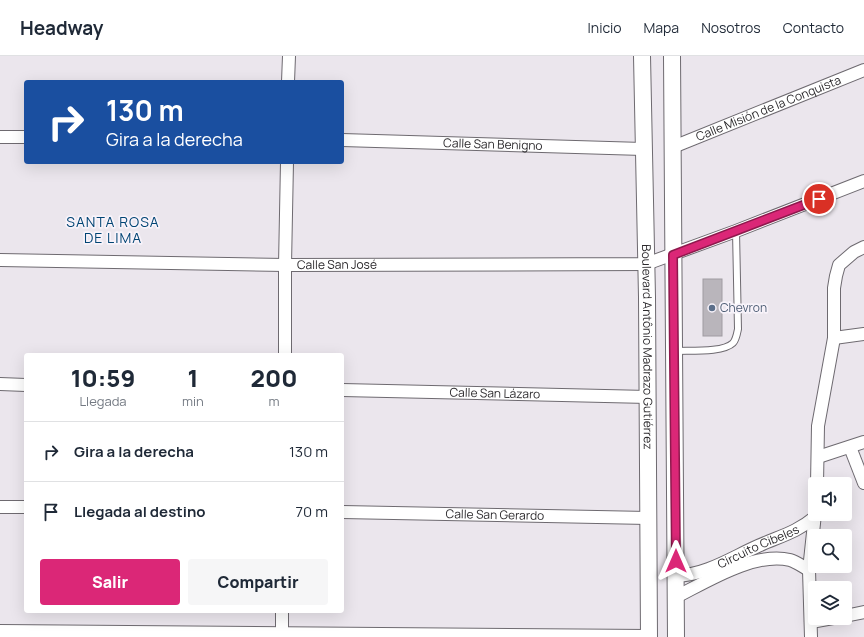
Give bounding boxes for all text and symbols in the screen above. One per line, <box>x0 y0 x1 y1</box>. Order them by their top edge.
text: Headway <box>20 15 103 41</box>
text: Inicio <box>588 18 622 37</box>
text: Mapa <box>644 18 679 37</box>
text: Nosotros <box>701 18 761 37</box>
text: Contacto <box>783 18 844 37</box>
street label: Calle Misión de la Conquista <box>693 71 843 145</box>
text: 130 m <box>106 91 184 129</box>
icon: right <box>40 96 92 148</box>
text: Gira a la derecha <box>106 127 243 151</box>
street label: Calle San Benigno <box>443 134 543 154</box>
pin <box>802 182 836 216</box>
icon: arrive <box>808 188 830 210</box>
district label: SANTA ROSA DE LIMA <box>66 212 160 247</box>
street label: Boulevard Antônio Madrazo Gutiérrez <box>638 244 657 450</box>
street label: Calle San José <box>297 256 377 273</box>
place label: Chevron <box>720 299 767 316</box>
marker: Chevron <box>707 303 717 313</box>
text: 10:59 <box>71 361 135 394</box>
text: 1 <box>187 361 198 394</box>
text: 200 <box>250 361 297 394</box>
street label: Calle San Lázaro <box>449 383 541 403</box>
text: Llegada <box>79 392 127 410</box>
text: min <box>182 392 204 410</box>
text: m <box>268 392 279 410</box>
icon: right <box>40 441 62 463</box>
text: Gira a la derecha <box>74 441 194 462</box>
text: 130 m <box>289 441 328 462</box>
map controls <box>808 477 852 625</box>
button: sound <box>808 477 852 521</box>
icon: arrive <box>40 501 62 523</box>
text: Llegada al destino <box>74 501 206 522</box>
text: 70 m <box>296 501 328 522</box>
street label: Calle San Gerardo <box>446 505 544 524</box>
street label: Circuito Cibeles <box>715 521 802 572</box>
button: search <box>808 529 852 573</box>
position arrow <box>655 540 697 582</box>
button: Salir <box>40 559 180 605</box>
button: Compartir <box>188 559 328 605</box>
button: layers <box>808 581 852 625</box>

